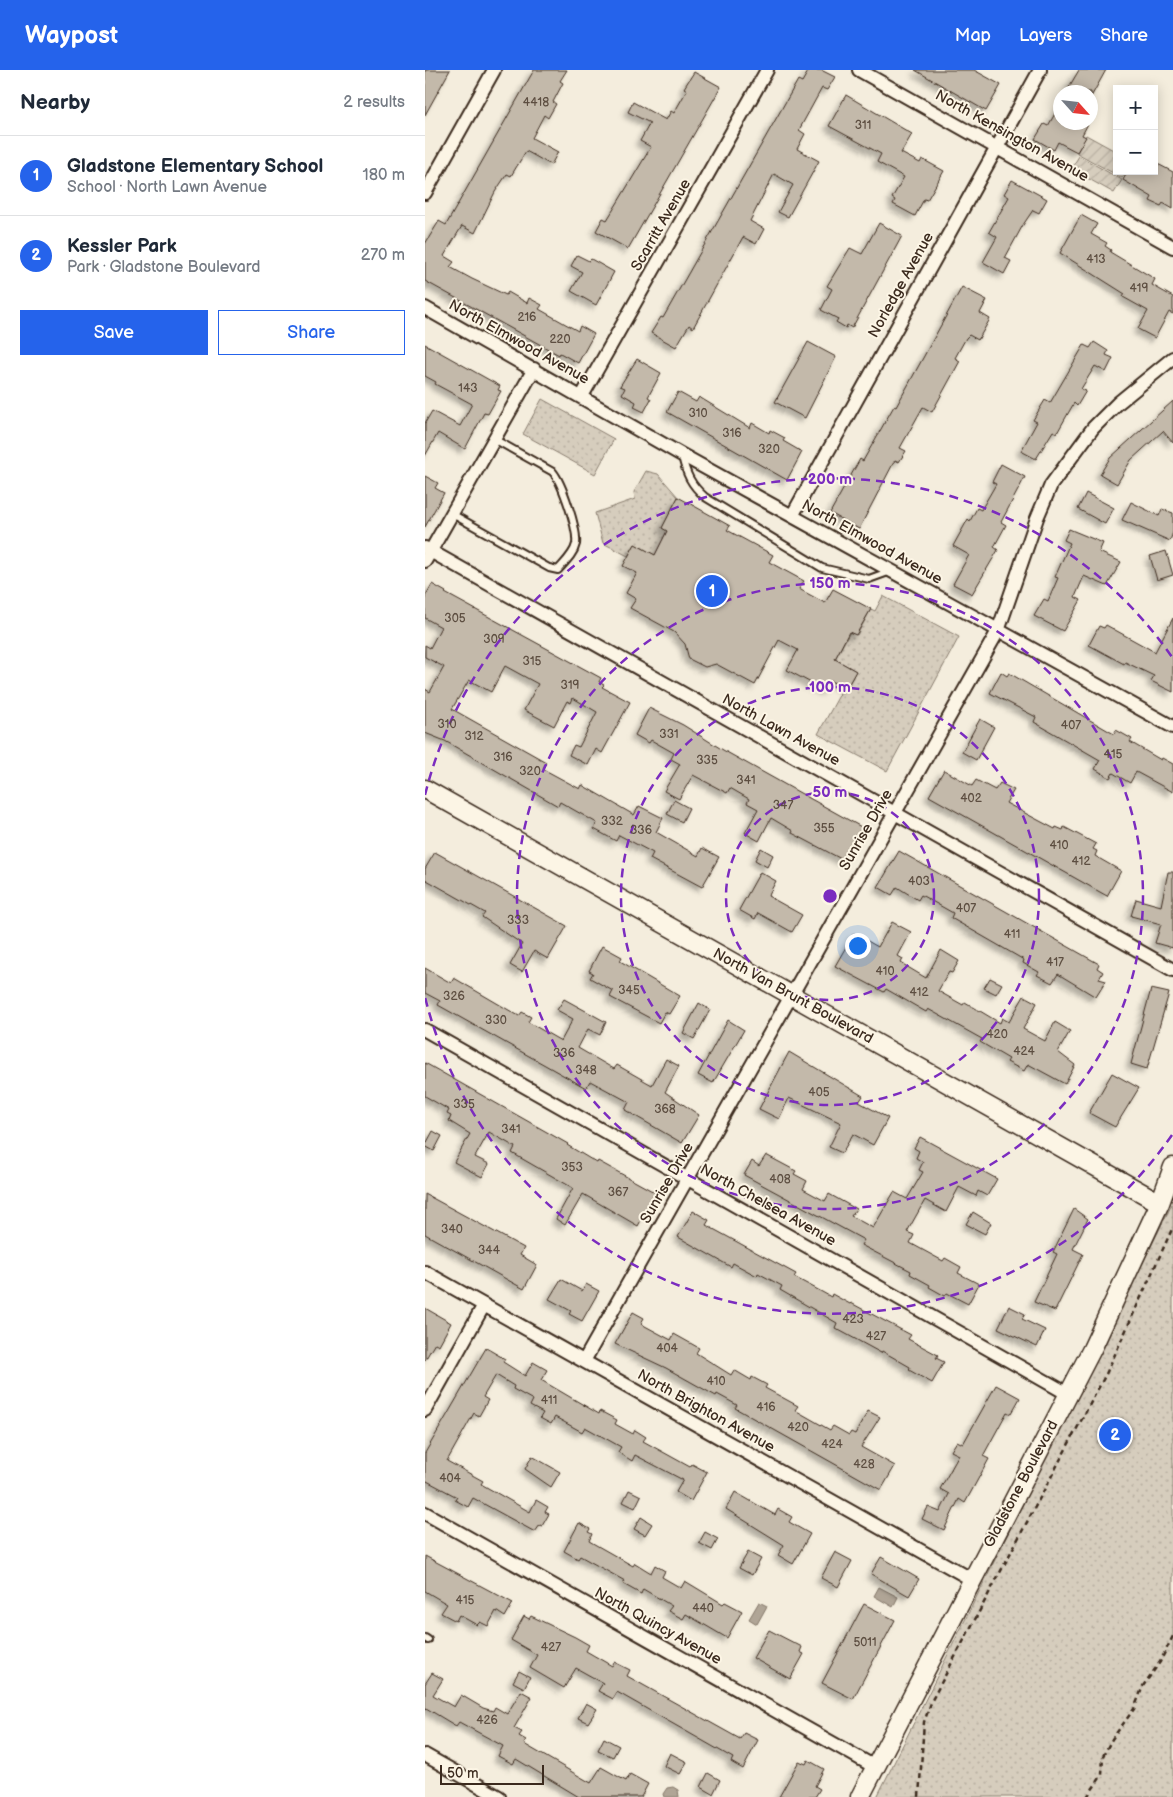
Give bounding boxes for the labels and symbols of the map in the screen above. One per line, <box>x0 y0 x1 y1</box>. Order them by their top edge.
north arrow <box>1053 85 1098 130</box>
street label: North Kensington Avenue <box>932 86 1092 186</box>
house number: 4418 <box>523 95 549 110</box>
house number: 311 <box>855 118 871 133</box>
street label: Scarritt Avenue <box>627 175 695 275</box>
street label: Norledge Avenue <box>864 229 938 341</box>
house number: 413 <box>1086 252 1106 267</box>
house number: 419 <box>1130 281 1149 296</box>
street label: North Elmwood Avenue <box>445 295 593 389</box>
house number: 216 <box>518 310 536 325</box>
house number: 220 <box>549 332 571 347</box>
house number: 143 <box>458 381 478 396</box>
house number: 310 <box>688 406 708 421</box>
house number: 316 <box>722 426 742 441</box>
house number: 320 <box>758 442 780 457</box>
text: 200 m <box>808 470 852 489</box>
street label: North Elmwood Avenue <box>798 495 946 589</box>
pin: 1 <box>696 572 728 610</box>
text: 150 m <box>809 574 851 593</box>
house number: 305 <box>444 611 466 626</box>
house number: 309 <box>483 632 505 647</box>
house number: 315 <box>523 654 542 669</box>
house number: 319 <box>561 678 580 693</box>
text: 100 m <box>809 678 851 697</box>
street label: North Lawn Avenue <box>719 690 843 770</box>
house number: 310 <box>437 717 457 732</box>
house number: 407 <box>1061 718 1081 733</box>
house number: 331 <box>659 727 679 742</box>
house number: 312 <box>464 729 484 744</box>
house number: 415 <box>1104 747 1123 762</box>
house number: 316 <box>493 750 513 765</box>
house number: 335 <box>696 753 718 768</box>
house number: 320 <box>519 764 541 779</box>
house number: 341 <box>736 773 756 788</box>
text: 50 m <box>813 783 848 802</box>
street label: Sunrise Drive <box>835 786 897 874</box>
house number: 402 <box>960 791 982 806</box>
house number: 347 <box>773 798 793 813</box>
house number: 332 <box>601 814 623 829</box>
house number: 355 <box>813 821 835 836</box>
house number: 336 <box>630 823 652 838</box>
house number: 410 <box>1049 838 1069 853</box>
house number: 412 <box>1071 854 1091 869</box>
house number: 403 <box>908 874 930 889</box>
centre of rings <box>821 887 839 905</box>
house number: 407 <box>956 901 976 916</box>
house number: 333 <box>507 913 529 928</box>
house number: 411 <box>1004 927 1020 942</box>
your location <box>845 933 871 959</box>
street label: North Van Brunt Boulevard <box>709 944 877 1048</box>
house number: 417 <box>1046 955 1064 970</box>
house number: 410 <box>875 964 895 979</box>
house number: 345 <box>618 983 640 998</box>
house number: 412 <box>909 985 929 1000</box>
house number: 326 <box>443 989 465 1004</box>
house number: 330 <box>485 1013 507 1028</box>
house number: 420 <box>986 1027 1008 1042</box>
house number: 424 <box>1013 1044 1035 1059</box>
house number: 336 <box>553 1046 575 1061</box>
house number: 348 <box>575 1063 597 1078</box>
house number: 405 <box>808 1085 830 1100</box>
house number: 335 <box>453 1097 475 1112</box>
house number: 368 <box>654 1102 676 1117</box>
house number: 341 <box>501 1122 521 1137</box>
street label: Sunrise Drive <box>636 1139 698 1227</box>
house number: 353 <box>561 1160 583 1175</box>
street label: North Chelsea Avenue <box>697 1160 839 1250</box>
house number: 408 <box>769 1172 791 1187</box>
house number: 367 <box>608 1185 628 1200</box>
house number: 340 <box>441 1222 463 1237</box>
house number: 344 <box>478 1243 501 1258</box>
house number: 423 <box>842 1312 864 1327</box>
house number: 427 <box>866 1329 886 1344</box>
house number: 404 <box>656 1341 679 1356</box>
street label: North Brighton Avenue <box>634 1365 778 1457</box>
house number: 410 <box>706 1374 726 1389</box>
house number: 411 <box>541 1393 557 1408</box>
house number: 416 <box>756 1400 776 1415</box>
pin: 2 <box>1099 1416 1131 1454</box>
street label: Gladstone Boulevard <box>979 1417 1063 1551</box>
house number: 420 <box>787 1420 809 1435</box>
house number: 424 <box>821 1437 843 1452</box>
house number: 428 <box>853 1457 875 1472</box>
house number: 404 <box>439 1471 462 1486</box>
street label: North Quincy Avenue <box>591 1583 725 1669</box>
house number: 415 <box>456 1593 475 1608</box>
house number: 440 <box>692 1601 714 1616</box>
house number: 5011 <box>853 1635 877 1650</box>
house number: 427 <box>541 1640 561 1655</box>
house number: 426 <box>476 1713 498 1728</box>
scale bar <box>440 1762 544 1785</box>

